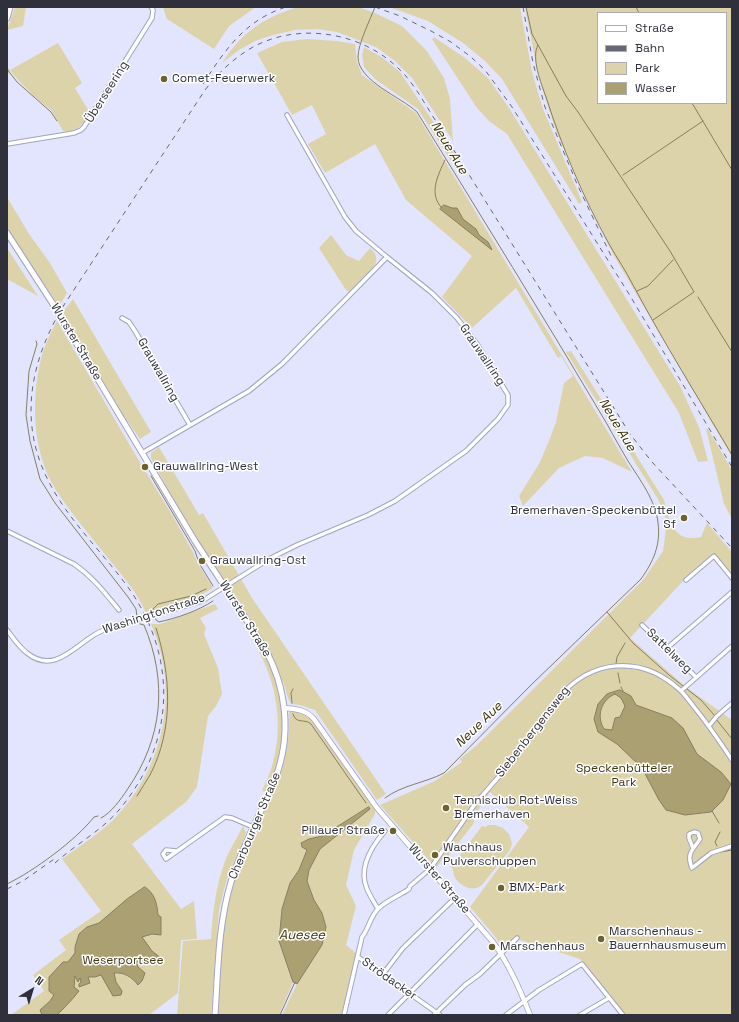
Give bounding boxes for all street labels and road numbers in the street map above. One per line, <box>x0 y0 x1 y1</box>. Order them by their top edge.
street label: Überseering <box>82 58 132 126</box>
street label: Wurster Straße <box>47 301 105 383</box>
street label: Grauwallring <box>456 321 508 389</box>
street label: Grauwallring <box>134 336 182 404</box>
street label: Wurster Straße <box>216 578 274 660</box>
street label: Washingtonstraße <box>101 591 207 637</box>
street label: Sattelweg <box>643 626 695 676</box>
street label: Siebenbergensweg <box>493 684 573 780</box>
street label: Cherbourger Straße <box>226 770 284 882</box>
street label: Wurster Straße <box>405 841 473 917</box>
street label: Strödacker <box>359 955 419 1003</box>

